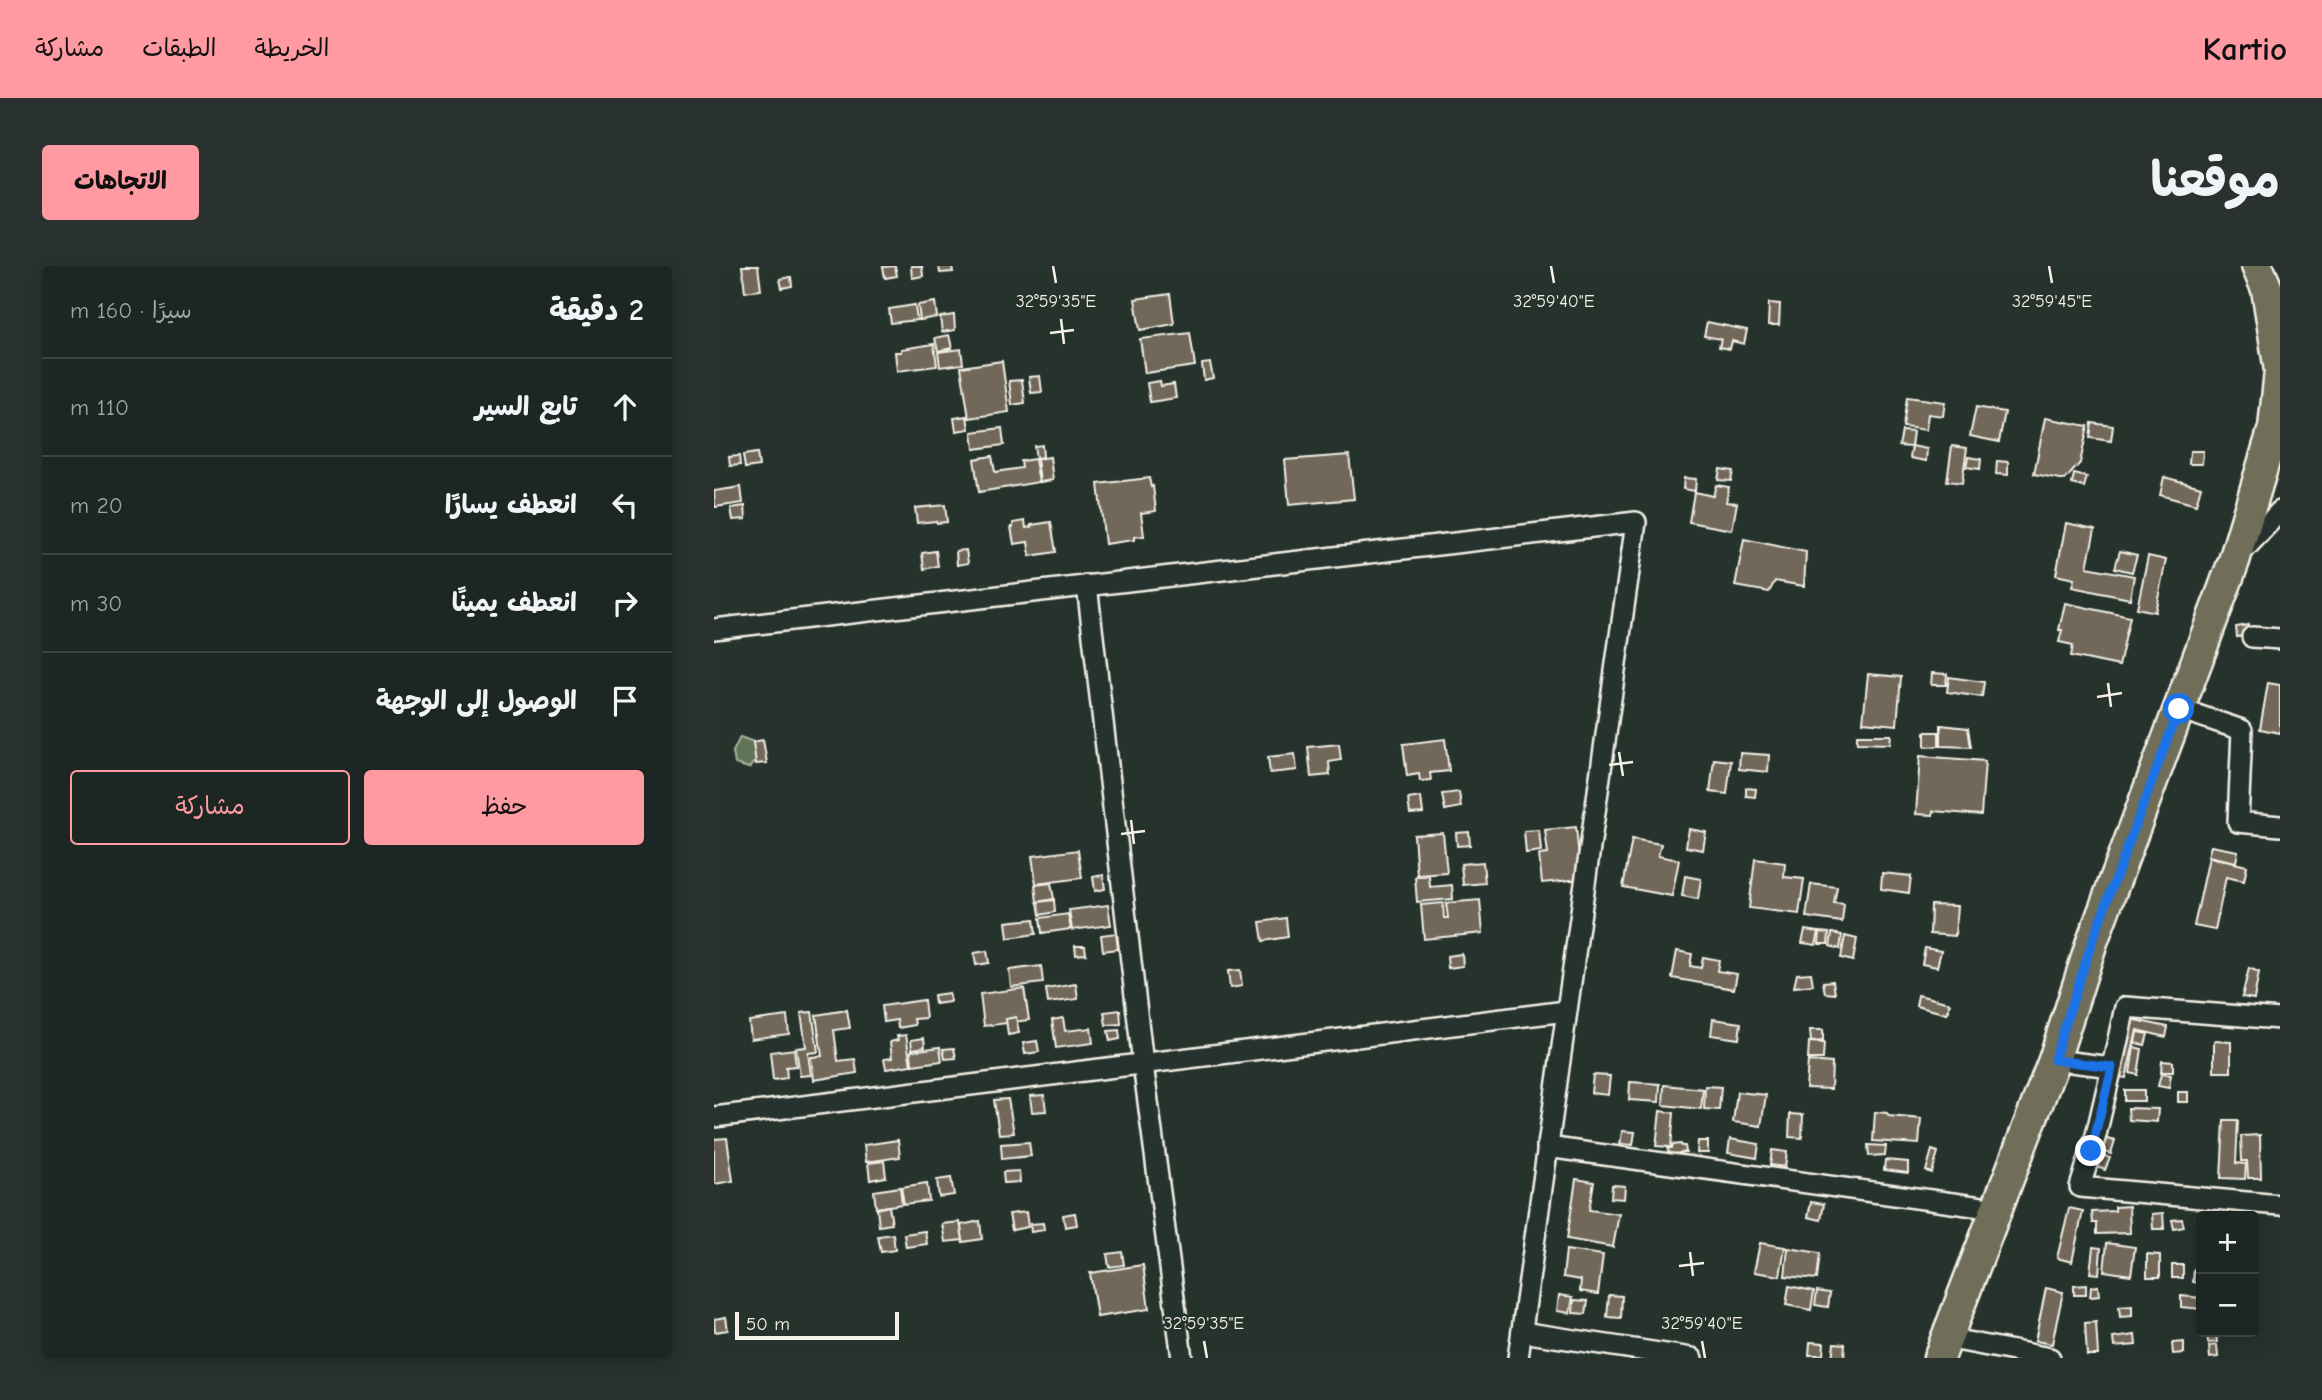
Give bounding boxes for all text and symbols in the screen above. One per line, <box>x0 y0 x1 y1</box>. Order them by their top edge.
text: Kartio <box>2202 30 2287 68</box>
text: مشاركة <box>35 34 104 62</box>
text: الطبقات <box>142 34 217 62</box>
text: الخريطة <box>255 34 329 62</box>
button: الاتجاهات <box>42 145 199 220</box>
text: موقعنا <box>2150 152 2280 208</box>
text: 32°59'35"E <box>1016 291 1096 312</box>
text: 32°59'40"E <box>1513 291 1595 312</box>
text: 32°59'45"E <box>2012 291 2092 312</box>
text: 2 دقيقة <box>549 293 644 328</box>
text: سيرًا · 160 m <box>70 297 192 324</box>
icon: ahead <box>606 388 644 426</box>
text: تابع السير <box>475 392 577 422</box>
text: 110 m <box>70 394 129 421</box>
icon: left <box>606 486 644 524</box>
text: انعطف يسارًا <box>445 490 577 520</box>
text: 20 m <box>70 492 123 519</box>
icon: right <box>606 584 644 622</box>
text: انعطف يمينًا <box>452 588 577 618</box>
text: 30 m <box>70 590 122 617</box>
icon: arrive <box>606 682 644 720</box>
text: الوصول إلى الوجهة <box>376 686 577 716</box>
route start <box>2163 693 2194 724</box>
button: مشاركة <box>70 770 350 845</box>
button: حفظ <box>364 770 644 845</box>
route end <box>2075 1135 2106 1166</box>
map controls <box>2196 1211 2259 1337</box>
button: + <box>2196 1211 2259 1274</box>
button: − <box>2196 1274 2259 1337</box>
scale bar <box>735 1309 900 1341</box>
text: 50 m <box>746 1313 790 1335</box>
text: 32°59'35"E <box>1164 1313 1244 1334</box>
text: 32°59'40"E <box>1661 1313 1743 1334</box>

